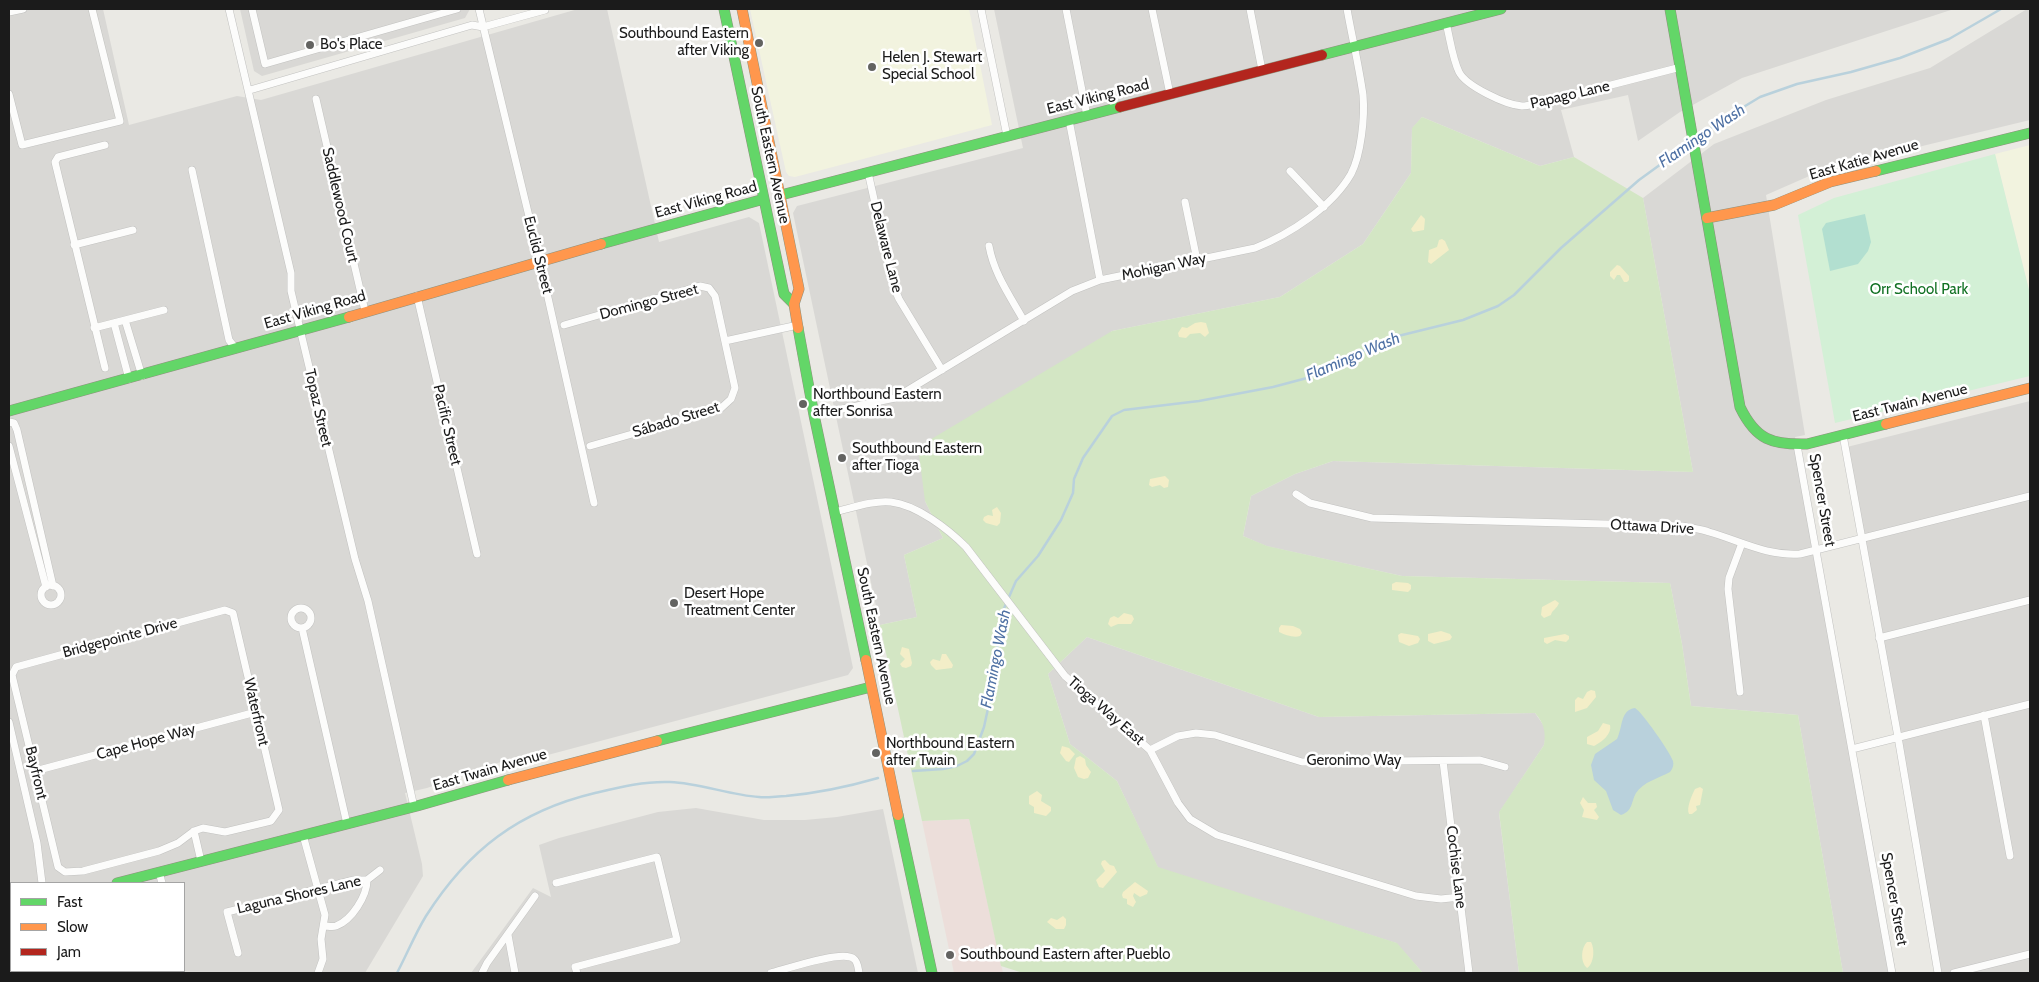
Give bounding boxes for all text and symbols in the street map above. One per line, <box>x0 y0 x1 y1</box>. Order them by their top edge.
place label: Southbound Eastern after Viking <box>619 25 749 60</box>
place label: Bo's Place <box>320 36 383 54</box>
marker: Southbound Eastern after Viking <box>753 37 765 49</box>
marker: Bo's Place <box>304 39 316 51</box>
place label: Helen J. Stewart Special School <box>882 49 982 84</box>
marker: Helen J. Stewart Special School <box>866 61 878 73</box>
street label: East Viking Road <box>1045 76 1151 118</box>
street label: Papago Lane <box>1529 77 1611 113</box>
street label: South Eastern Avenue <box>747 85 793 225</box>
water label: Flamingo Wash <box>1655 100 1749 172</box>
street label: East Katie Avenue <box>1807 136 1921 184</box>
street label: Saddlewood Court <box>318 146 362 264</box>
street label: East Viking Road <box>653 178 759 222</box>
street label: Delaware Lane <box>866 199 906 295</box>
street label: Euclid Street <box>520 214 556 296</box>
street label: Mohigan Way <box>1120 249 1208 285</box>
street label: Domingo Street <box>598 280 700 324</box>
park label: Orr School Park <box>1870 281 1968 299</box>
street label: East Viking Road <box>262 287 368 333</box>
water label: Flamingo Wash <box>1303 329 1403 385</box>
street label: Topaz Street <box>300 367 336 449</box>
street label: East Twain Avenue <box>1851 380 1969 426</box>
street label: Pacific Street <box>429 383 465 467</box>
place label: Northbound Eastern after Sonrisa <box>813 386 942 421</box>
street label: Sábado Street <box>630 398 722 442</box>
marker: Northbound Eastern after Sonrisa <box>797 398 809 410</box>
place label: Southbound Eastern after Tioga <box>852 440 982 475</box>
marker: Southbound Eastern after Tioga <box>836 452 848 464</box>
street label: Spencer Street <box>1805 452 1839 548</box>
street label: Ottawa Drive <box>1610 516 1694 538</box>
street label: South Eastern Avenue <box>853 566 899 706</box>
place label: Desert Hope Treatment Center <box>684 585 795 620</box>
marker: Desert Hope Treatment Center <box>668 597 680 609</box>
water label: Flamingo Wash <box>977 608 1015 710</box>
street label: Bridgepointe Drive <box>61 614 179 662</box>
street label: Tioga Way East <box>1064 673 1148 749</box>
street label: Waterfront <box>239 676 273 748</box>
street label: Cape Hope Way <box>94 720 198 764</box>
place label: Northbound Eastern after Twain <box>886 735 1015 770</box>
street label: Bayfront <box>21 744 51 802</box>
street label: East Twain Avenue <box>431 745 549 795</box>
marker: Northbound Eastern after Twain <box>870 747 882 759</box>
street label: Geronimo Way <box>1307 752 1401 770</box>
street label: Cochise Lane <box>1442 824 1470 910</box>
street label: Spencer Street <box>1877 851 1911 947</box>
street label: Laguna Shores Lane <box>235 872 363 918</box>
legend <box>10 882 185 972</box>
text: Fast <box>57 893 82 911</box>
text: Slow <box>57 918 88 936</box>
text: Jam <box>57 943 81 961</box>
place label: Southbound Eastern after Pueblo <box>960 946 1170 964</box>
marker: Southbound Eastern after Pueblo <box>944 949 956 961</box>

